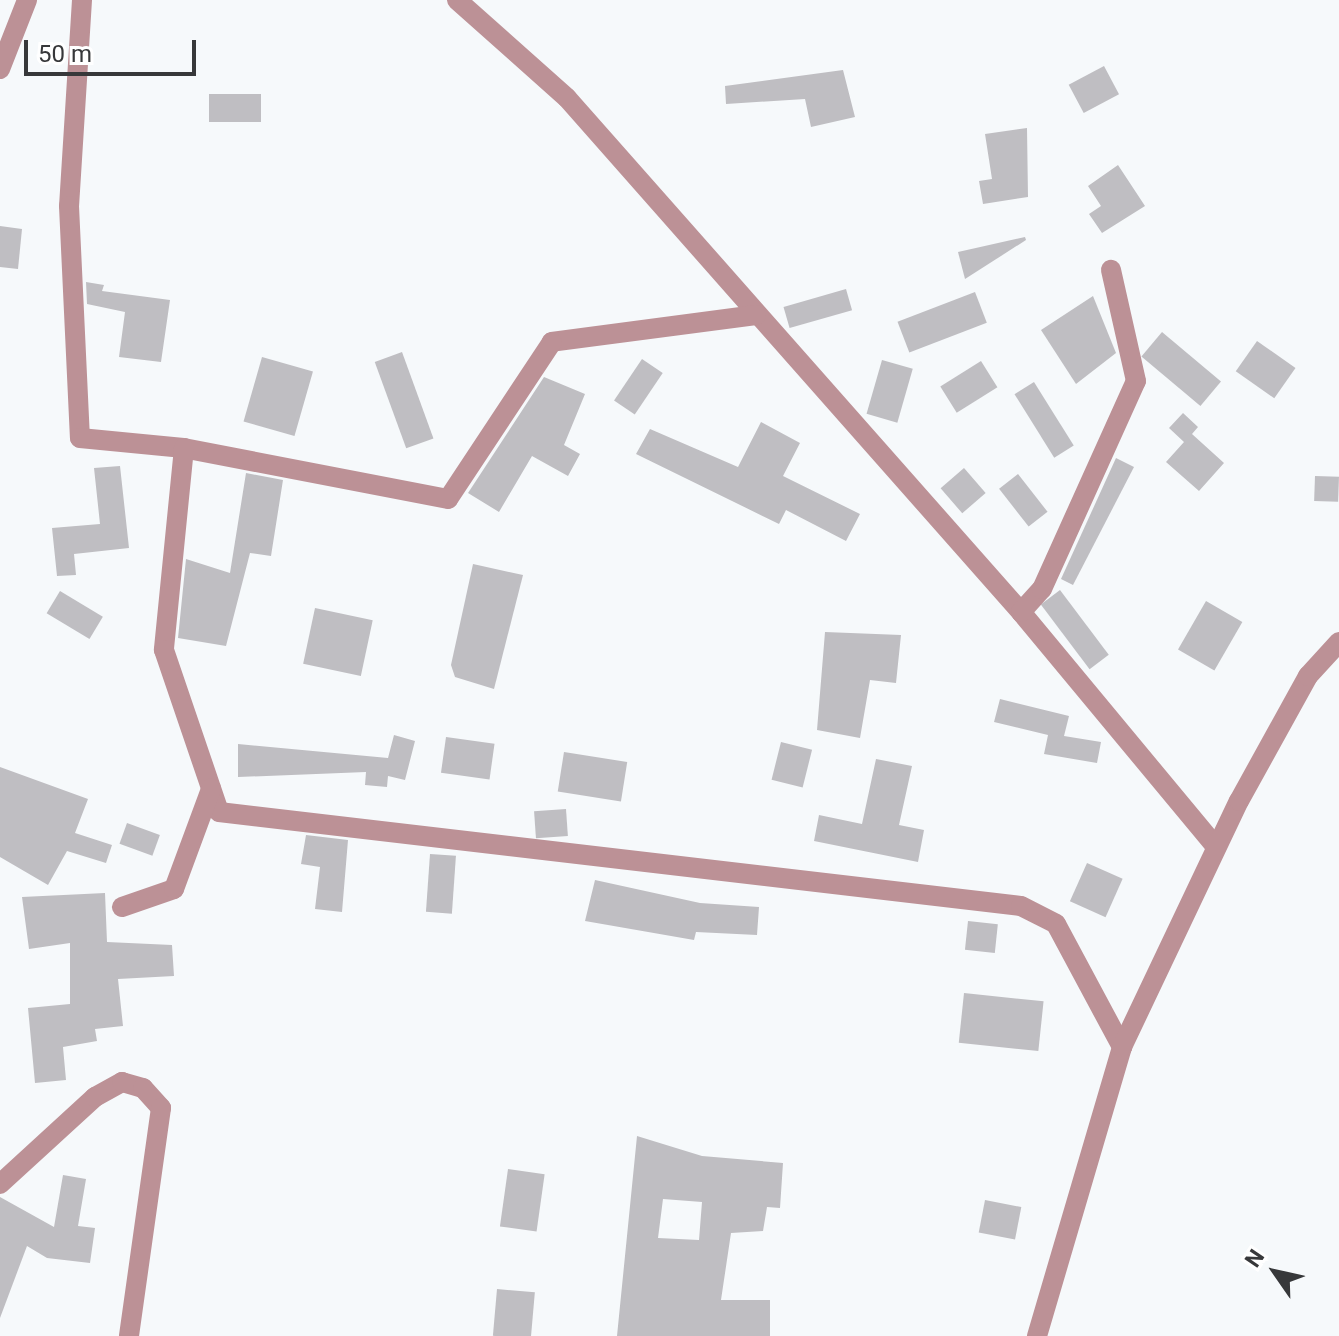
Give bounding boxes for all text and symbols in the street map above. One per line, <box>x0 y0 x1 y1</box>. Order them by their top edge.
scale bar <box>28 24 200 74</box>
text: 50 m <box>38 40 92 68</box>
north arrow <box>1235 1232 1315 1312</box>
text: N <box>1240 1245 1269 1272</box>

